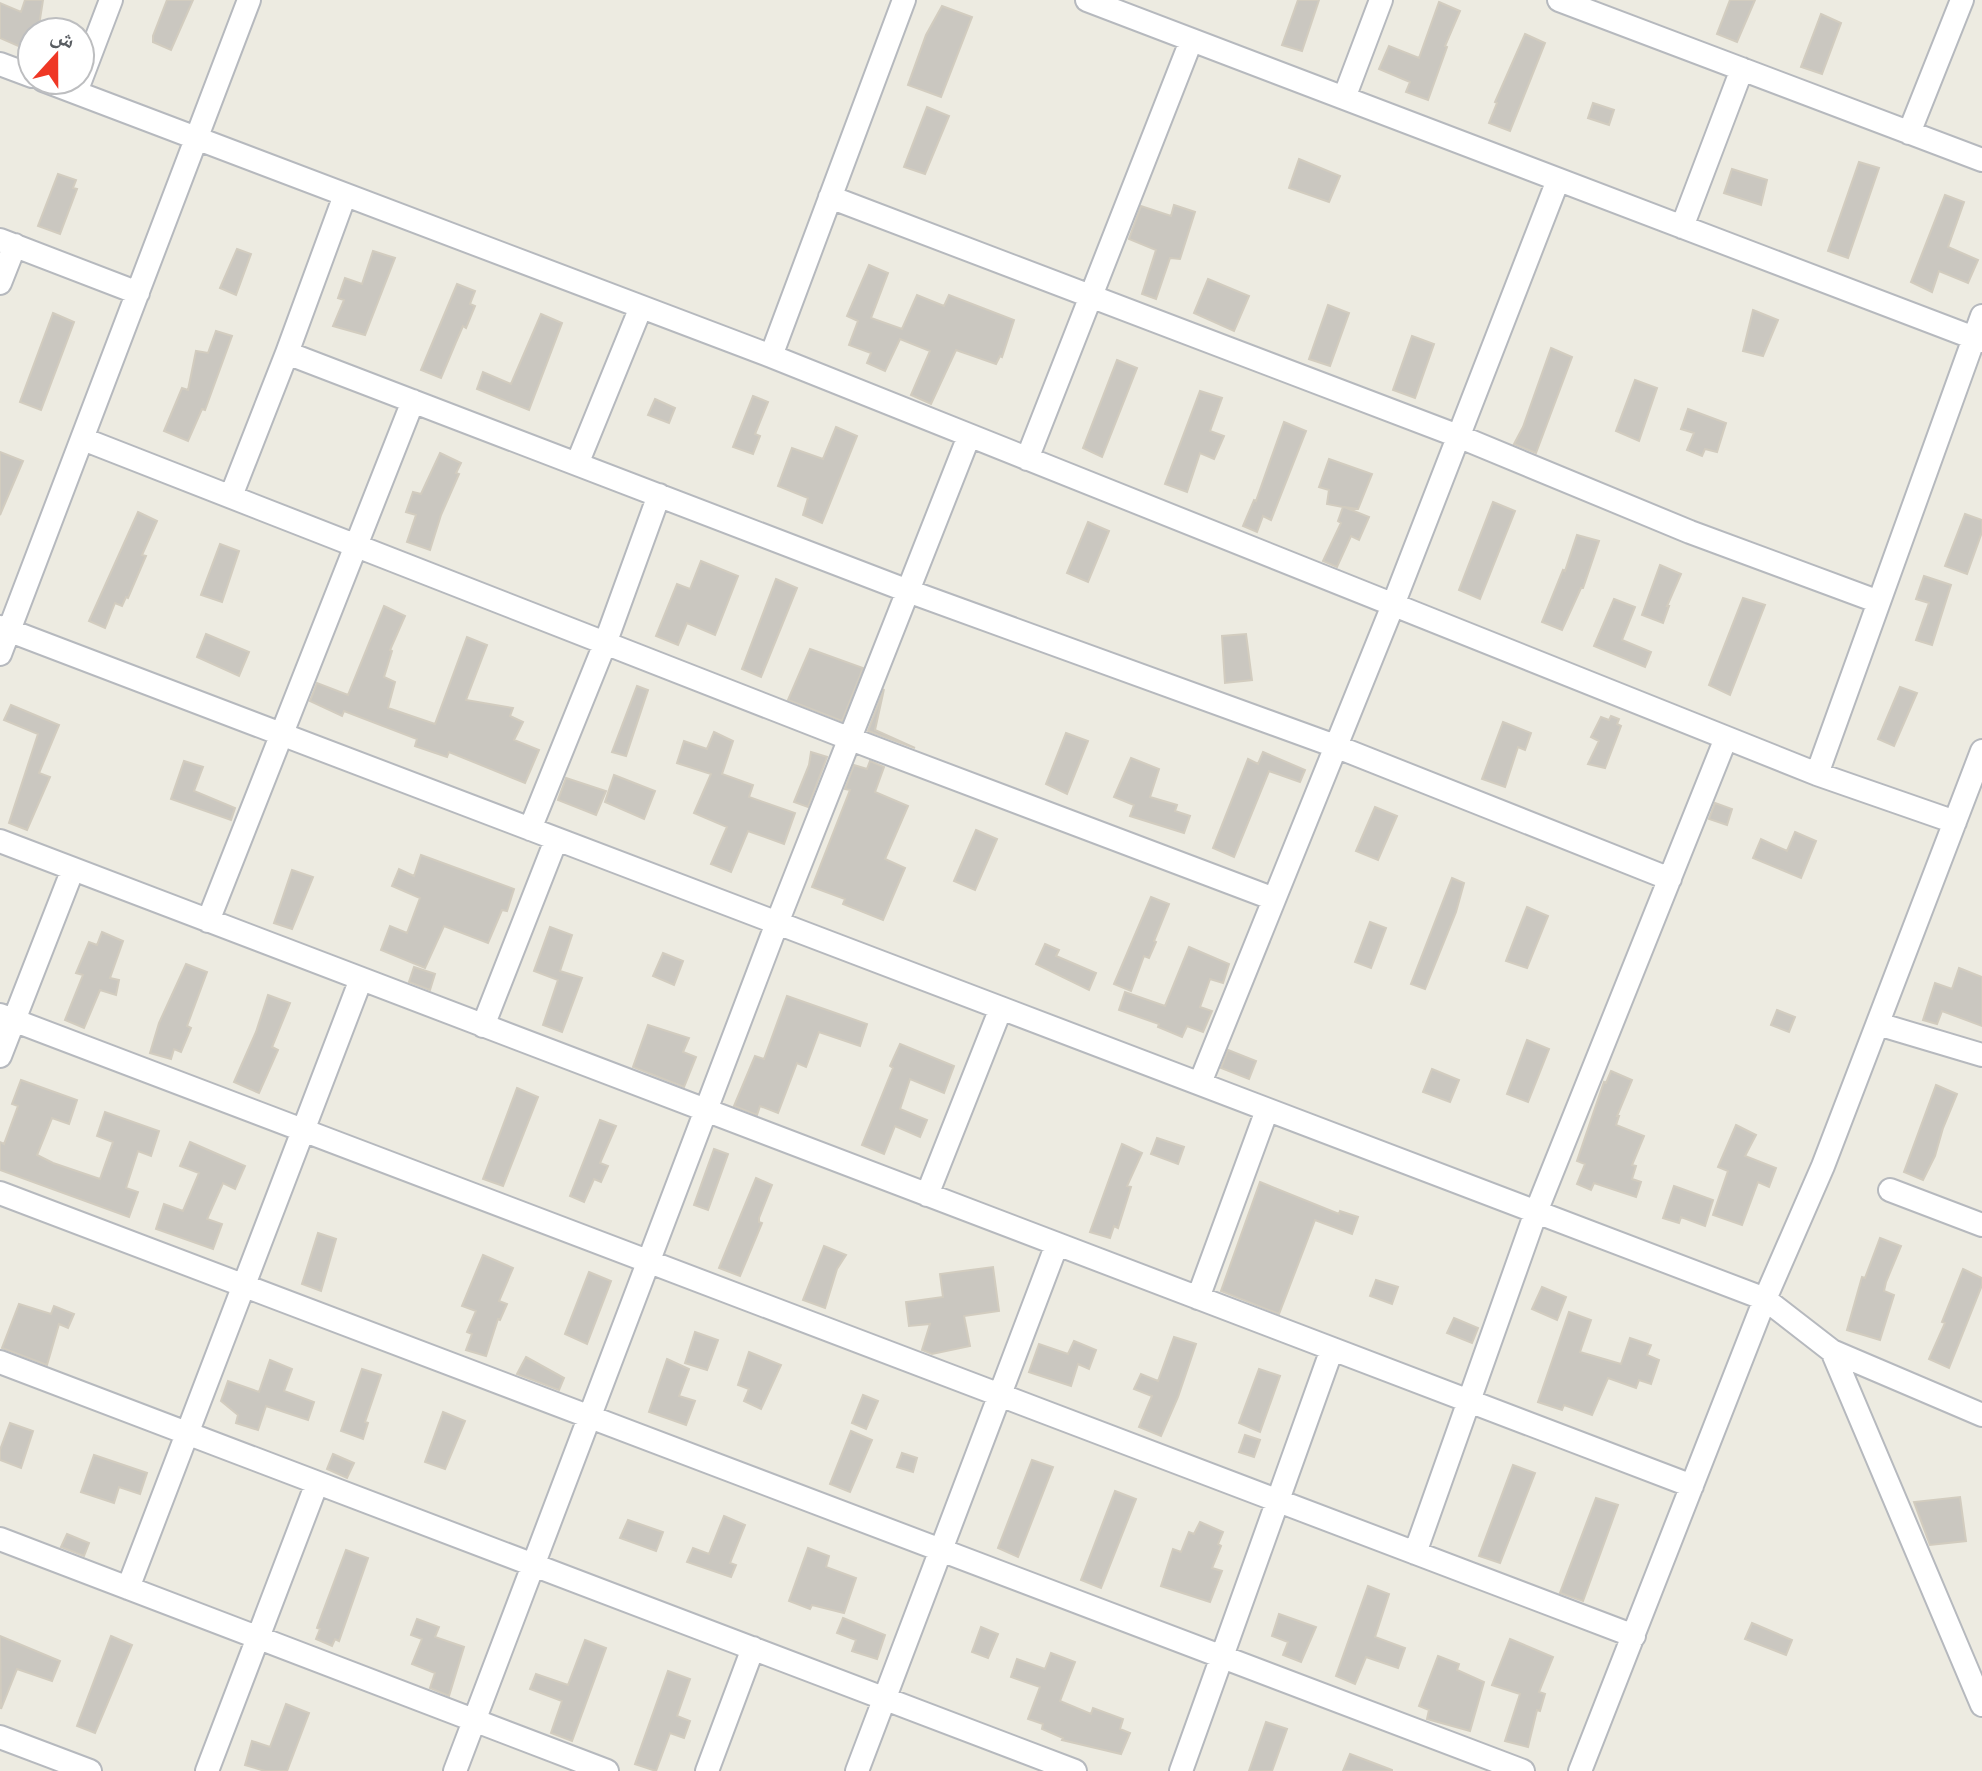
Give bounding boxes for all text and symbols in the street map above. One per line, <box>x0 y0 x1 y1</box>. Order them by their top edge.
north arrow <box>16 16 96 96</box>
text: ش <box>47 19 79 56</box>

